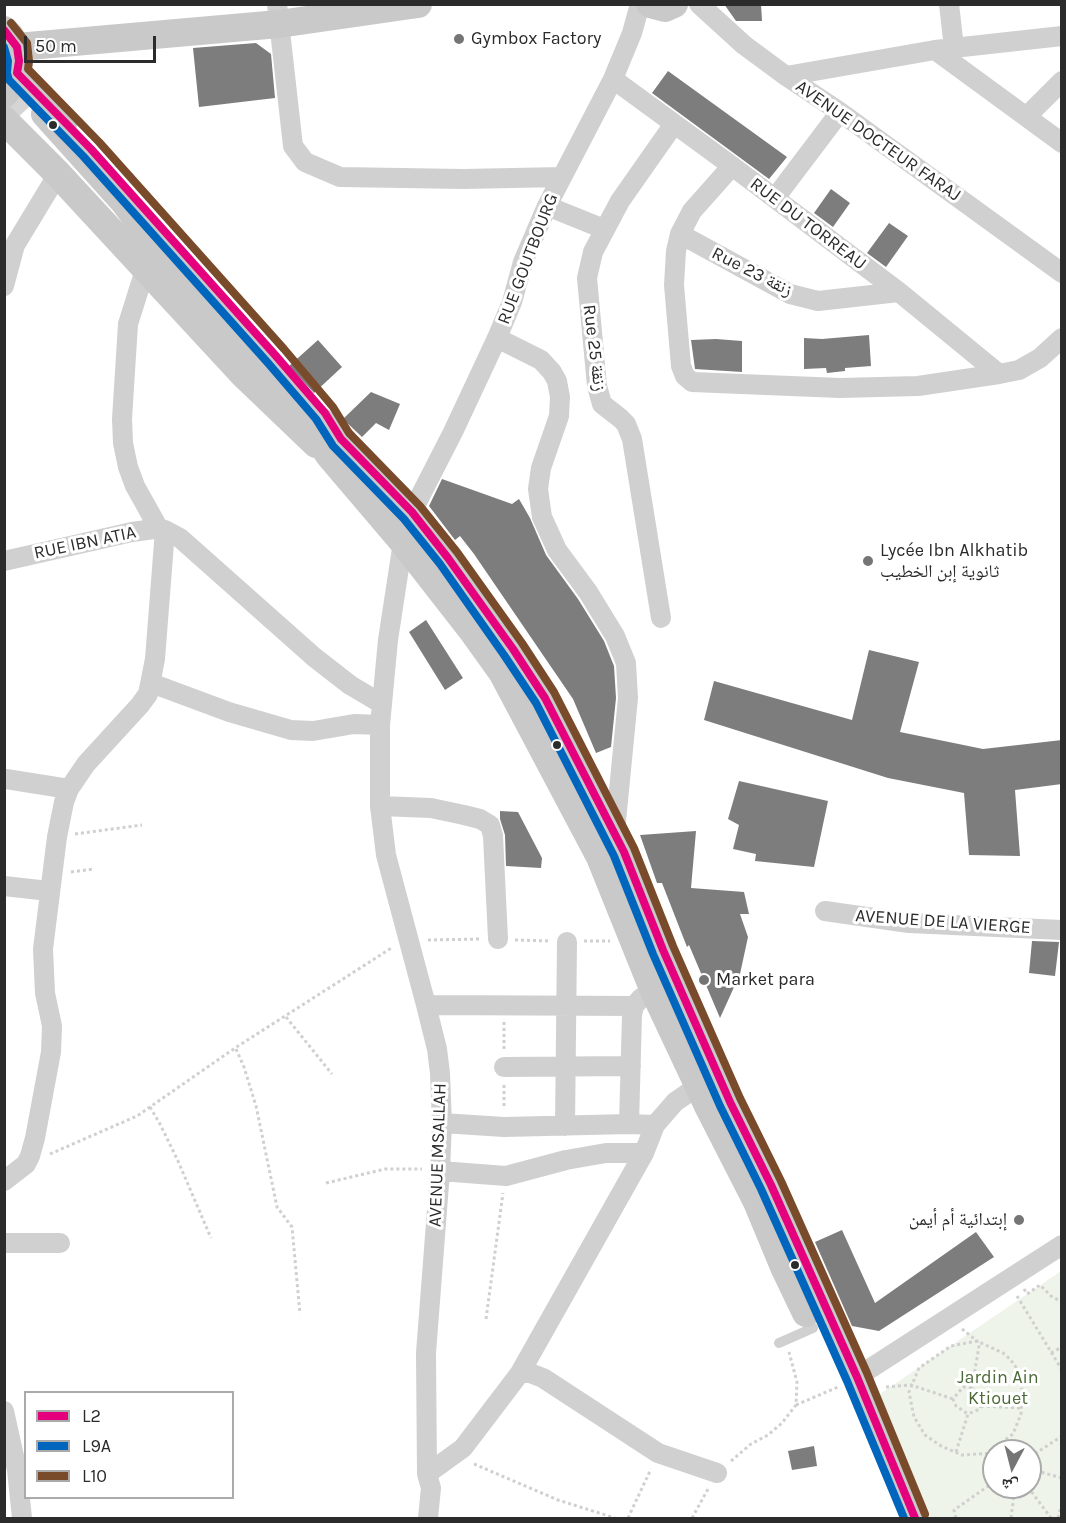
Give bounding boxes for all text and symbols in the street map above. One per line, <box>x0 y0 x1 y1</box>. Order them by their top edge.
scale bar <box>27 24 159 62</box>
place label: Gymbox Factory <box>471 28 601 50</box>
marker: Gymbox Factory <box>452 32 466 46</box>
text: 50 m <box>35 35 77 57</box>
street label: AVENUE DOCTEUR FARAJ <box>791 76 965 206</box>
unlabelled marker <box>47 119 59 131</box>
street label: RUE DU TORREAU <box>746 173 870 275</box>
street label: RUE GOUTBOURG <box>493 191 563 327</box>
street label: Rue 23 زنقة <box>708 242 796 302</box>
street label: Rue 25 زنقة <box>578 303 610 393</box>
street label: RUE IBN ATIA <box>32 522 138 564</box>
place label: Lycée Ibn Alkhatib ثانوية إبن الخطيب <box>880 540 1028 582</box>
marker: Lycée Ibn Alkhatib ثانوية إبن الخطيب <box>861 554 875 568</box>
unlabelled marker <box>551 739 563 751</box>
street label: AVENUE DE LA VIERGE <box>855 905 1031 939</box>
place label: Market para <box>716 969 815 991</box>
marker: Market para <box>697 973 711 987</box>
street label: AVENUE MSALLAH <box>425 1083 451 1227</box>
place label: إبتدائية أم أيمن <box>909 1209 1007 1231</box>
marker: إبتدائية أم أيمن <box>1012 1213 1026 1227</box>
unlabelled marker <box>789 1259 801 1271</box>
park label: Jardin Ain Ktiouet <box>957 1367 1039 1410</box>
legend <box>24 1391 234 1499</box>
text: L2 <box>82 1405 101 1427</box>
text: L9A <box>82 1435 111 1457</box>
north arrow <box>982 1439 1042 1499</box>
text: L10 <box>82 1465 107 1487</box>
text: ش <box>1000 1475 1020 1496</box>

